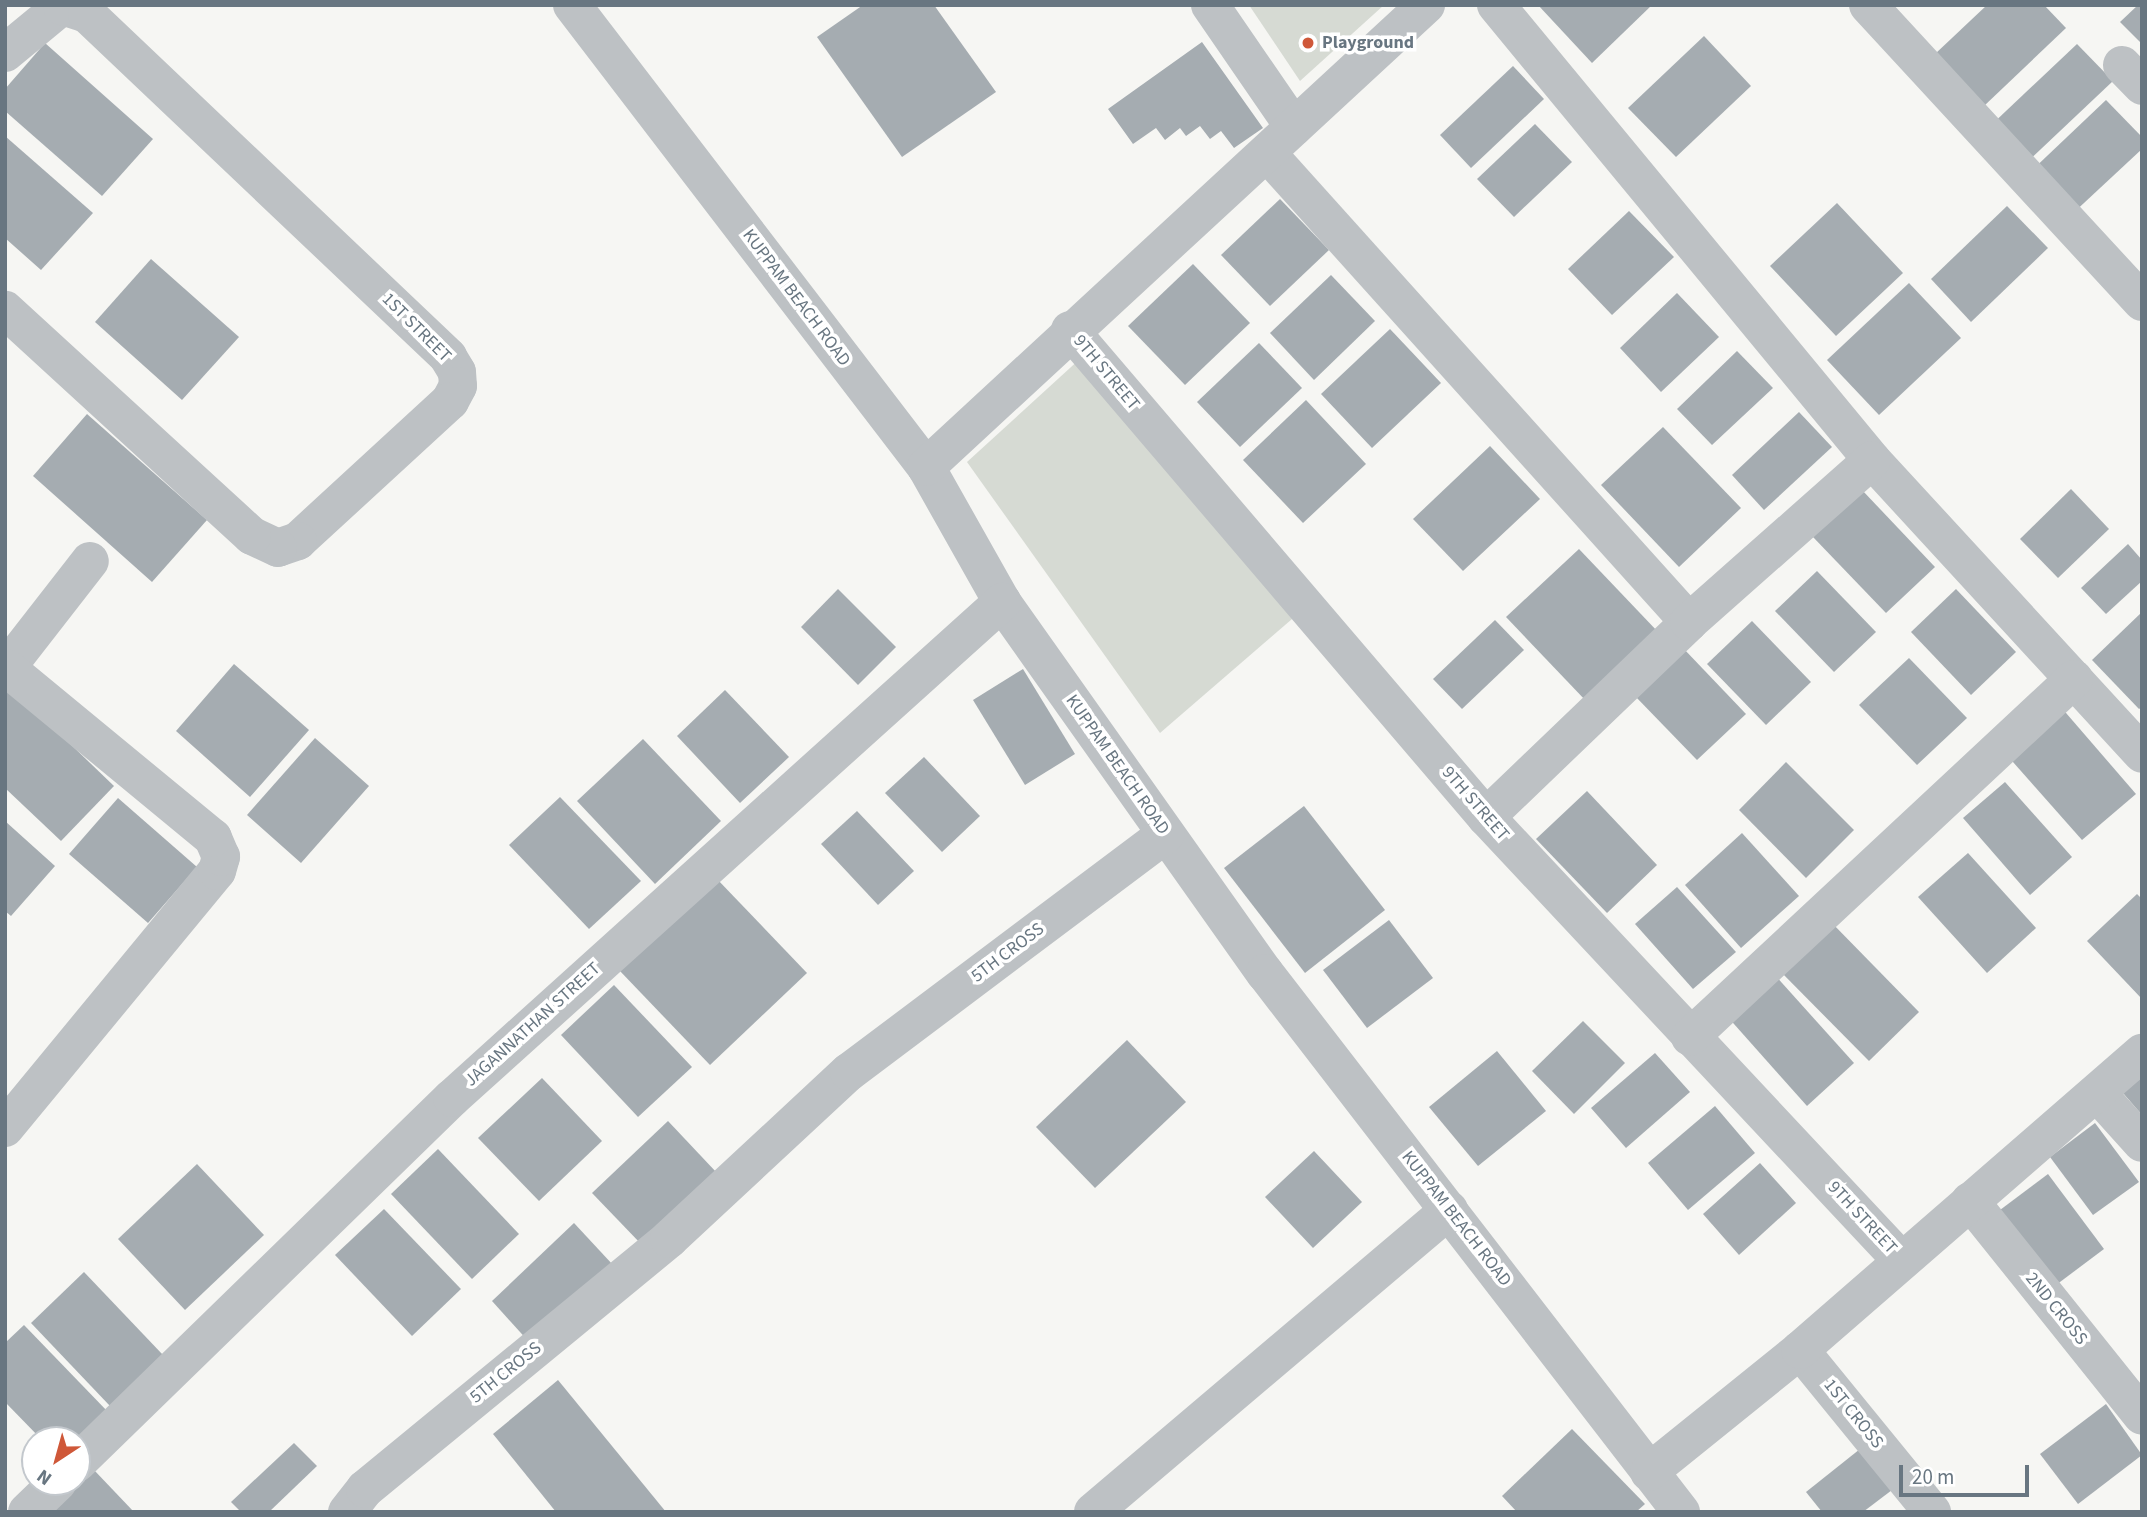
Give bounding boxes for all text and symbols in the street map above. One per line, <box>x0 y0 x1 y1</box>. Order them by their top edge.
place label: Playground <box>1322 32 1414 54</box>
marker: Playground <box>1300 35 1316 51</box>
street label: KUPPAM BEACH ROAD <box>737 225 855 371</box>
street label: 1ST STREET <box>377 289 455 367</box>
street label: 9TH STREET <box>1068 331 1144 415</box>
street label: KUPPAM BEACH ROAD <box>1061 691 1173 839</box>
street label: 9TH STREET <box>1437 762 1513 846</box>
street label: 5TH CROSS <box>967 919 1049 987</box>
street label: JAGANNATHAN STREET <box>461 958 605 1092</box>
street label: KUPPAM BEACH ROAD <box>1396 1147 1516 1291</box>
street label: 9TH STREET <box>1823 1177 1901 1259</box>
street label: 2ND CROSS <box>2020 1269 2092 1349</box>
street label: 5TH CROSS <box>466 1338 546 1408</box>
street label: 1ST CROSS <box>1819 1375 1887 1453</box>
north arrow <box>21 1426 91 1496</box>
scale bar <box>1902 1450 2032 1494</box>
text: N <box>31 1462 58 1491</box>
text: 20 m <box>1912 1462 1954 1492</box>

